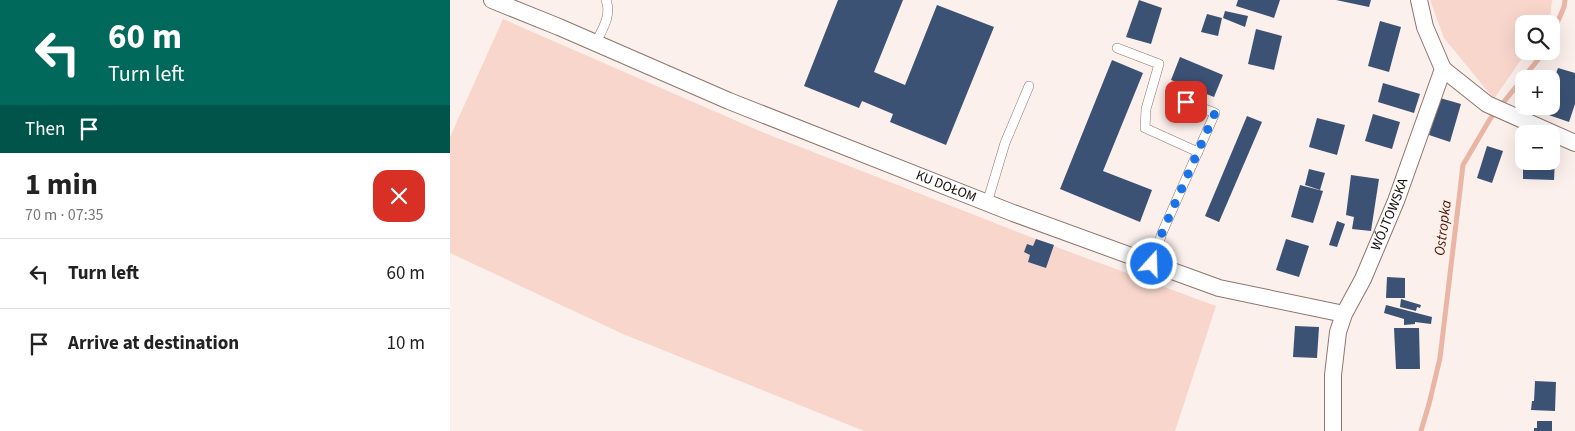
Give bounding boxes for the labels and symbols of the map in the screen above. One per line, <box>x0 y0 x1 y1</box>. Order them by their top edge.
pin <box>1165 81 1207 123</box>
street label: KU DOŁOM <box>913 166 979 208</box>
street label: WÓJTOWSKA <box>1366 175 1413 254</box>
water label: Ostropka <box>1429 199 1457 257</box>
position arrow <box>1125 237 1177 289</box>

